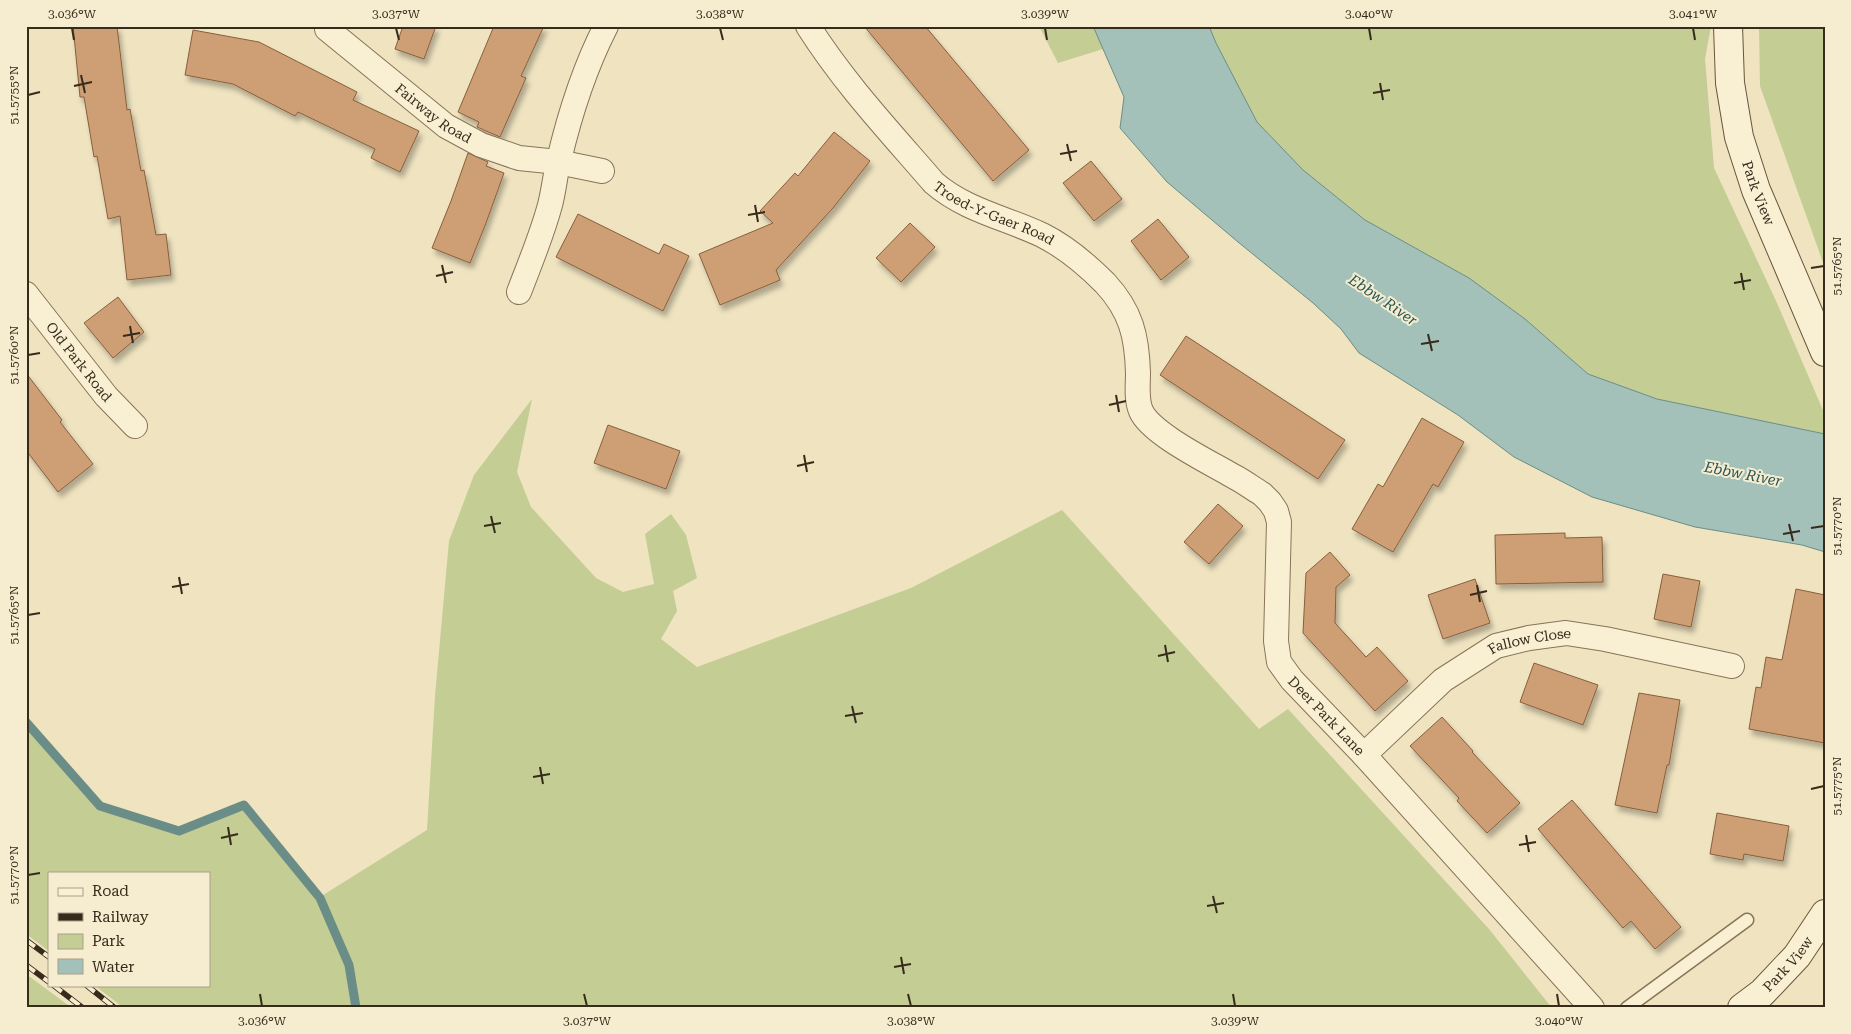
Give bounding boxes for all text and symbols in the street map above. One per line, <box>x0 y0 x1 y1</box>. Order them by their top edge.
text: 3.036°W <box>48 7 97 21</box>
text: 3.037°W <box>372 7 421 21</box>
text: 3.038°W <box>696 7 745 21</box>
text: 3.039°W <box>1021 7 1070 21</box>
text: 3.040°W <box>1345 7 1394 21</box>
text: 3.041°W <box>1669 7 1718 21</box>
text: 51.5755°N <box>7 65 21 124</box>
street label: Fairway Road <box>392 80 474 146</box>
street label: Park View <box>1739 159 1778 228</box>
street label: Troed-Y-Gaer Road <box>930 178 1057 248</box>
text: 51.5765°N <box>1830 236 1844 295</box>
water label: Ebbw River <box>1344 270 1421 330</box>
street label: Old Park Road <box>43 319 115 405</box>
text: 51.5760°N <box>7 325 21 384</box>
water label: Ebbw River <box>1702 457 1784 490</box>
text: 51.5770°N <box>1830 496 1844 555</box>
text: 51.5765°N <box>7 585 21 644</box>
street label: Fallow Close <box>1485 625 1573 657</box>
street label: Deer Park Lane <box>1285 673 1368 759</box>
text: 51.5775°N <box>1830 756 1844 815</box>
text: 51.5770°N <box>7 845 21 904</box>
legend <box>48 872 210 986</box>
text: Road <box>92 882 129 900</box>
text: Railway <box>92 908 149 926</box>
text: Park <box>92 932 126 950</box>
street label: Park View <box>1760 933 1816 995</box>
text: Water <box>92 958 134 976</box>
text: 3.036°W <box>238 1014 287 1028</box>
text: 3.037°W <box>563 1014 612 1028</box>
text: 3.038°W <box>887 1014 936 1028</box>
text: 3.039°W <box>1211 1014 1260 1028</box>
text: 3.040°W <box>1535 1014 1584 1028</box>

